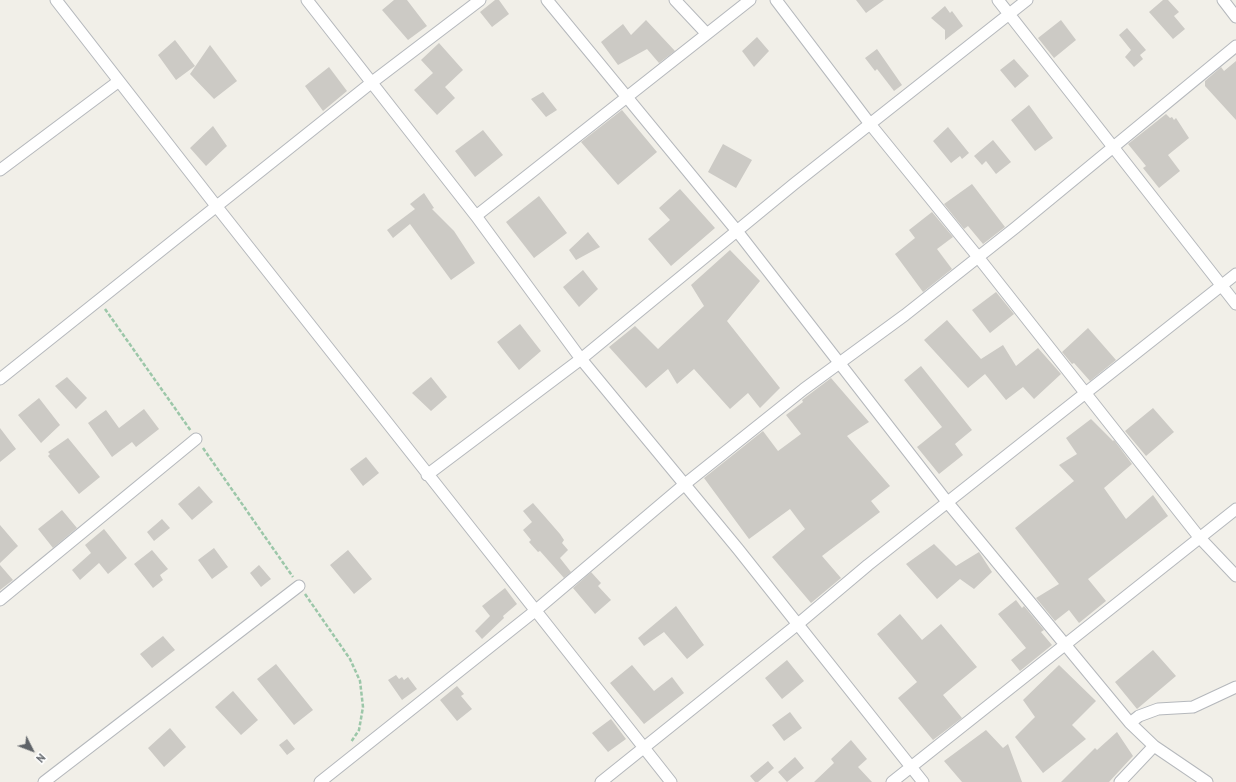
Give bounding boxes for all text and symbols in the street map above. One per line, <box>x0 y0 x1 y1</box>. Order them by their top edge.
north arrow <box>12 730 52 770</box>
text: N <box>33 751 49 765</box>

